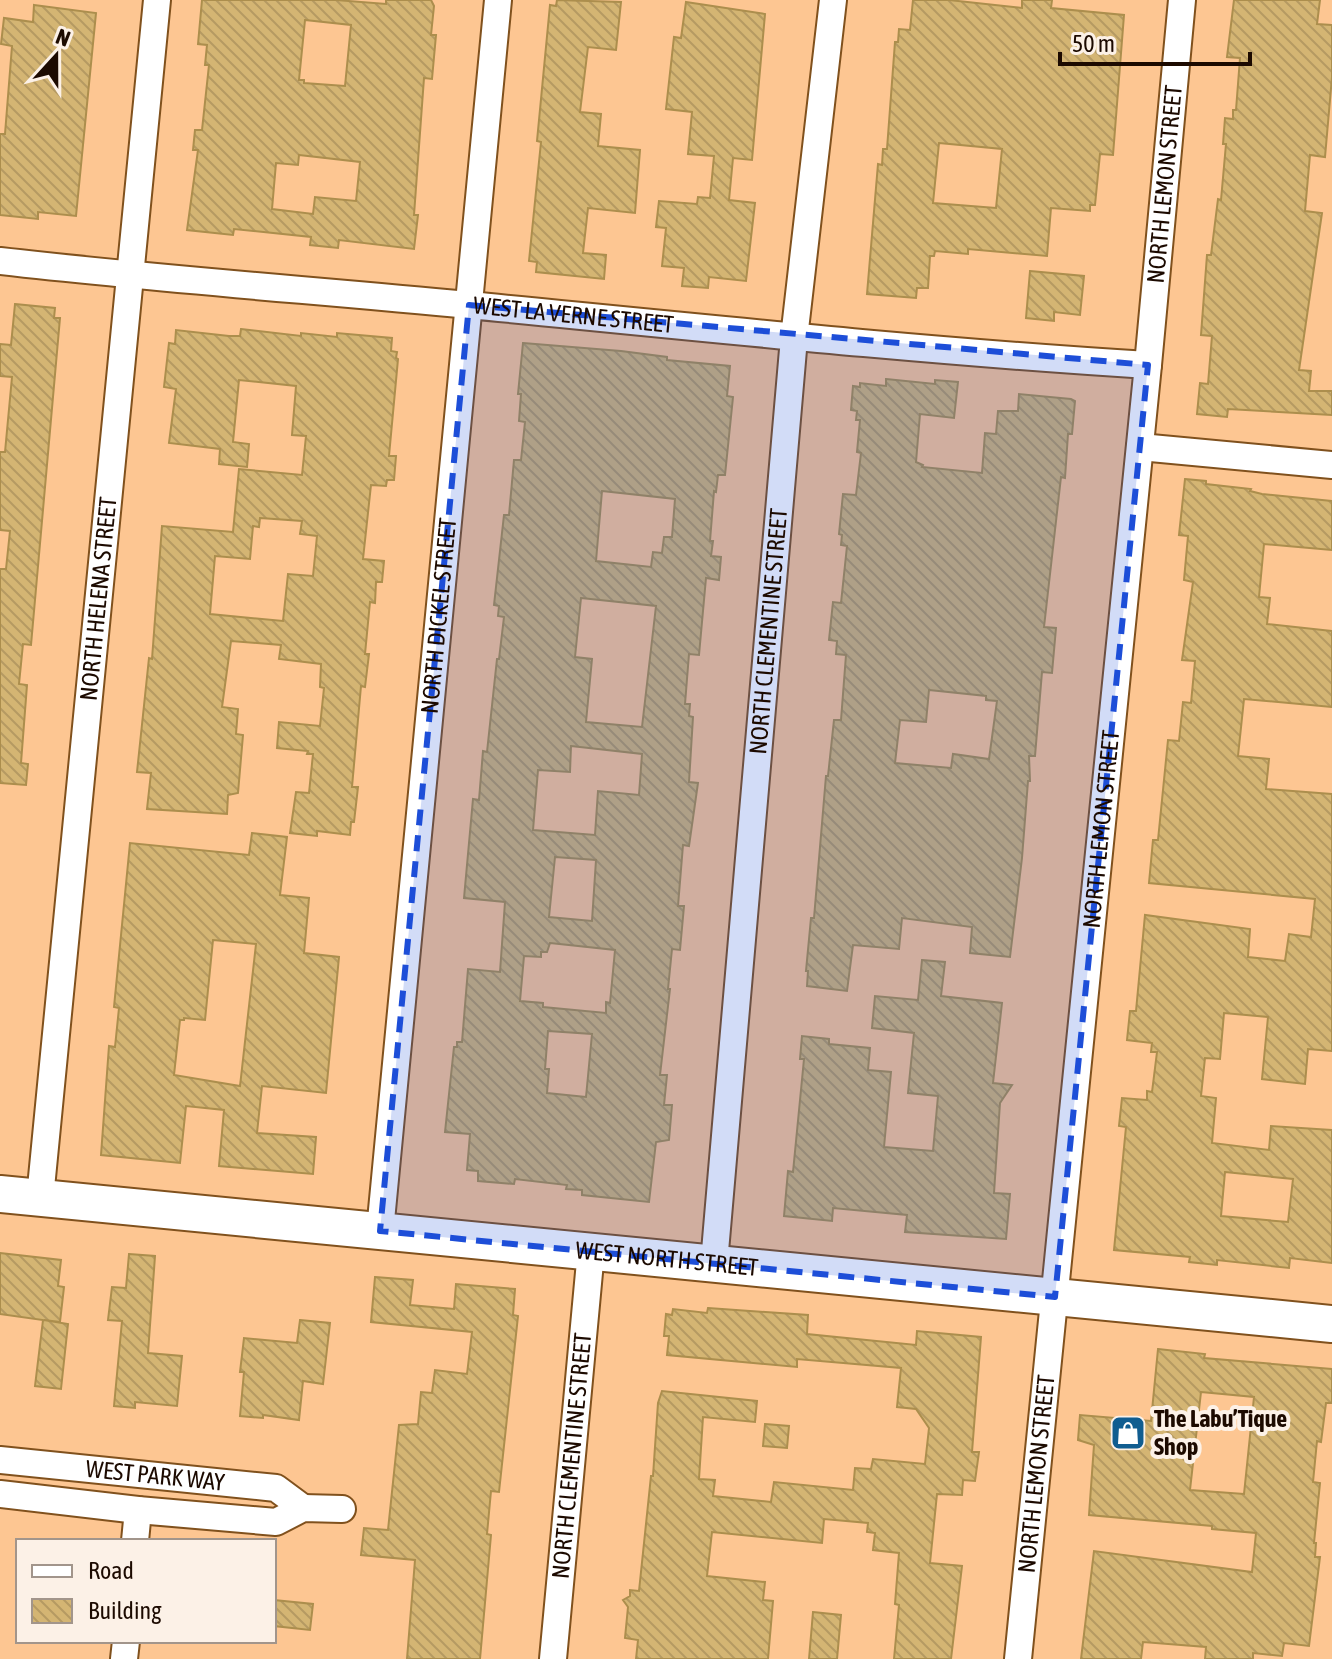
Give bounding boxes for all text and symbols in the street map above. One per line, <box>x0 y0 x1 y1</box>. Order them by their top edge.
north arrow <box>16 16 96 96</box>
scale bar <box>1060 16 1250 66</box>
text: N <box>52 23 74 52</box>
text: 50 m <box>1072 30 1115 57</box>
street label: NORTH LEMON STREET <box>1142 84 1187 284</box>
street label: WEST LA VERNE STREET <box>472 291 675 338</box>
street label: NORTH HELENA STREET <box>75 495 121 702</box>
street label: NORTH CLEMENTINE STREET <box>744 507 792 755</box>
street label: NORTH DICKEL STREET <box>416 516 461 715</box>
street label: NORTH LEMON STREET <box>1078 728 1124 929</box>
street label: WEST NORTH STREET <box>574 1236 760 1281</box>
street label: NORTH CLEMENTINE STREET <box>547 1331 596 1580</box>
street label: NORTH LEMON STREET <box>1013 1373 1060 1574</box>
place label: The Labu’Tique Shop <box>1154 1405 1287 1460</box>
shop icon: The Labu’Tique Shop <box>1109 1414 1147 1452</box>
street label: WEST PARK WAY <box>85 1455 226 1496</box>
legend <box>16 1539 276 1643</box>
text: Road <box>88 1557 134 1584</box>
text: Building <box>88 1597 162 1624</box>

